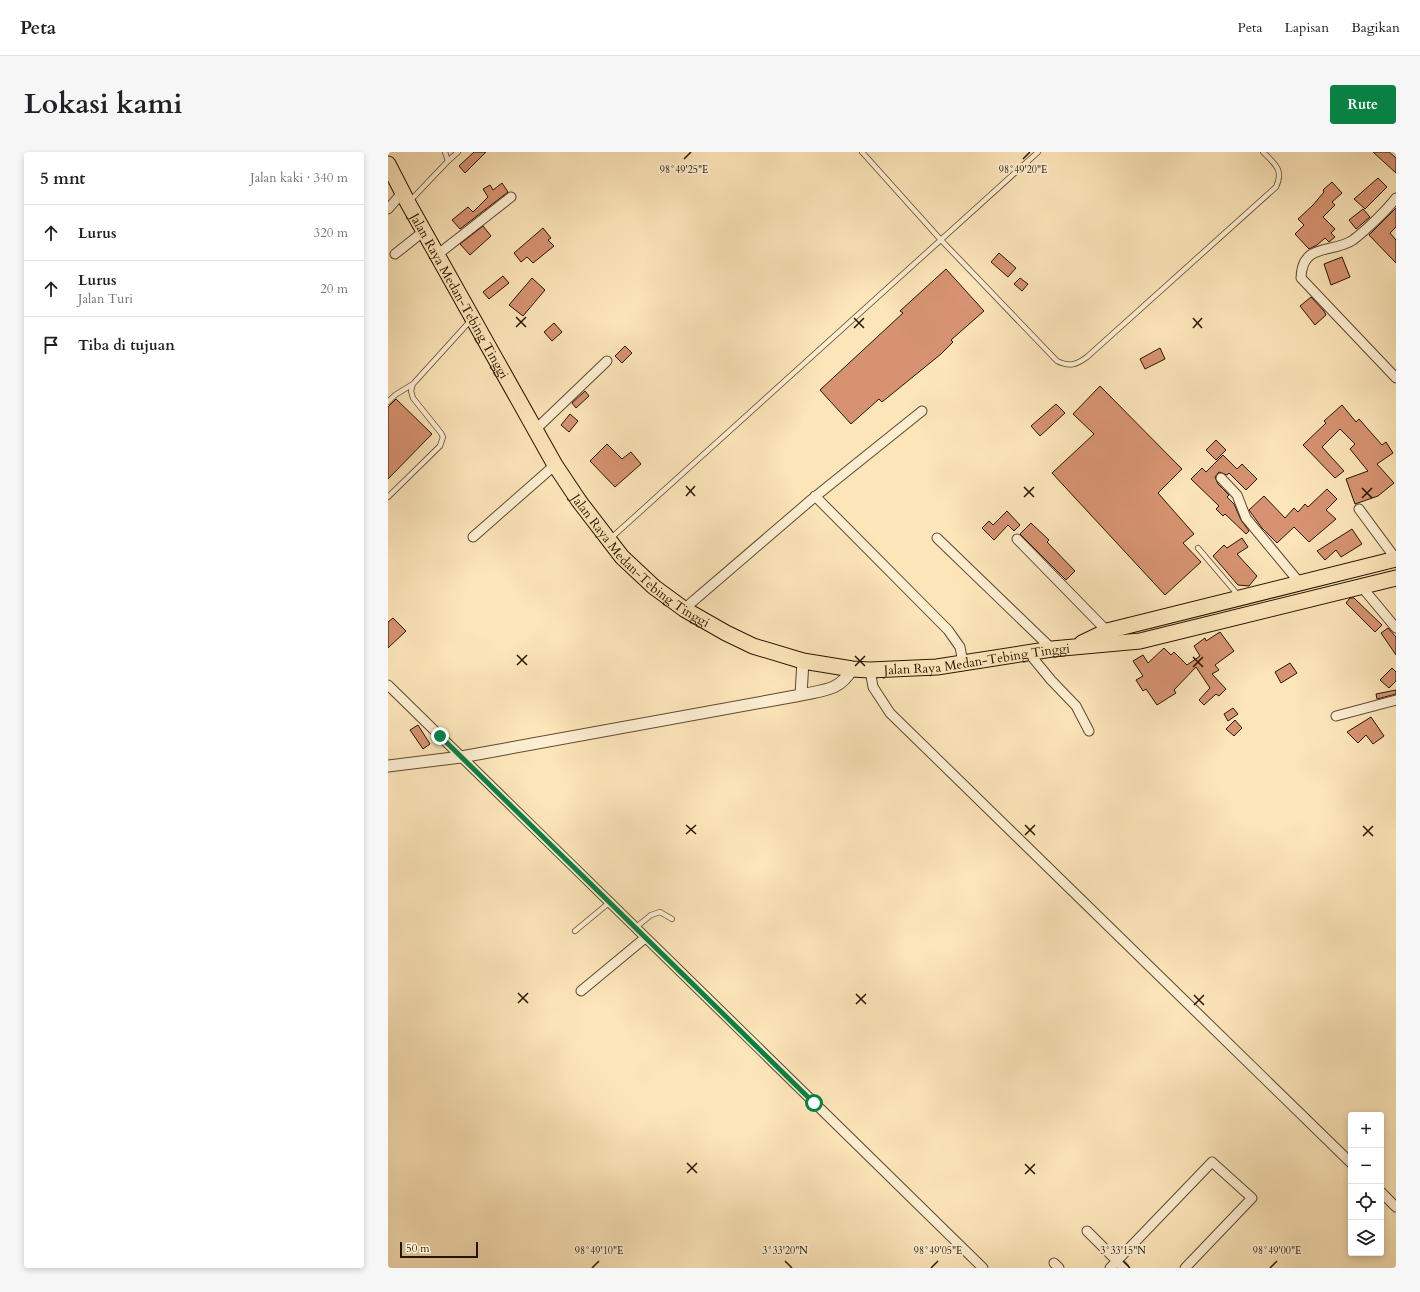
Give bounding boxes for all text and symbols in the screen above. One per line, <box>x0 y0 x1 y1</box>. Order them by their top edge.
text: Peta <box>20 15 56 41</box>
text: Peta <box>1237 18 1263 37</box>
text: Lapisan <box>1285 18 1329 37</box>
text: Bagikan <box>1351 18 1400 37</box>
text: Lokasi kami <box>24 85 182 123</box>
button: Rute <box>1330 85 1396 124</box>
text: 98°49'25"E <box>660 163 708 177</box>
text: 98°49'20"E <box>999 163 1047 177</box>
text: 5 mnt <box>40 167 85 190</box>
text: Jalan kaki · 340 m <box>250 169 348 187</box>
street label: Jalan Raya Medan-Tebing Tinggi <box>404 208 513 383</box>
icon: ahead <box>40 222 62 244</box>
text: Lurus <box>78 223 117 243</box>
text: 320 m <box>314 224 348 242</box>
text: Lurus <box>78 270 117 290</box>
icon: ahead <box>40 278 62 300</box>
text: 20 m <box>320 280 348 298</box>
text: Jalan Turi <box>78 290 133 308</box>
icon: arrive <box>40 334 62 356</box>
text: Tiba di tujuan <box>78 335 175 355</box>
street label: Jalan Raya Medan-Tebing Tinggi <box>566 489 713 632</box>
street label: Jalan Raya Medan-Tebing Tinggi <box>881 639 1071 679</box>
route end <box>431 727 449 745</box>
route start <box>805 1094 823 1112</box>
map controls <box>1348 1112 1384 1256</box>
button: + <box>1348 1112 1384 1148</box>
button: − <box>1348 1148 1384 1184</box>
button: locate <box>1348 1184 1384 1220</box>
button: layers <box>1348 1220 1384 1256</box>
scale bar <box>400 1240 478 1259</box>
text: 50 m <box>406 1241 430 1256</box>
text: 98°49'10"E <box>575 1244 623 1258</box>
text: 3°33'20"N <box>762 1244 808 1258</box>
text: 98°49'05"E <box>914 1244 962 1258</box>
text: 3°33'15"N <box>1100 1244 1146 1258</box>
text: 98°49'00"E <box>1253 1244 1301 1258</box>

